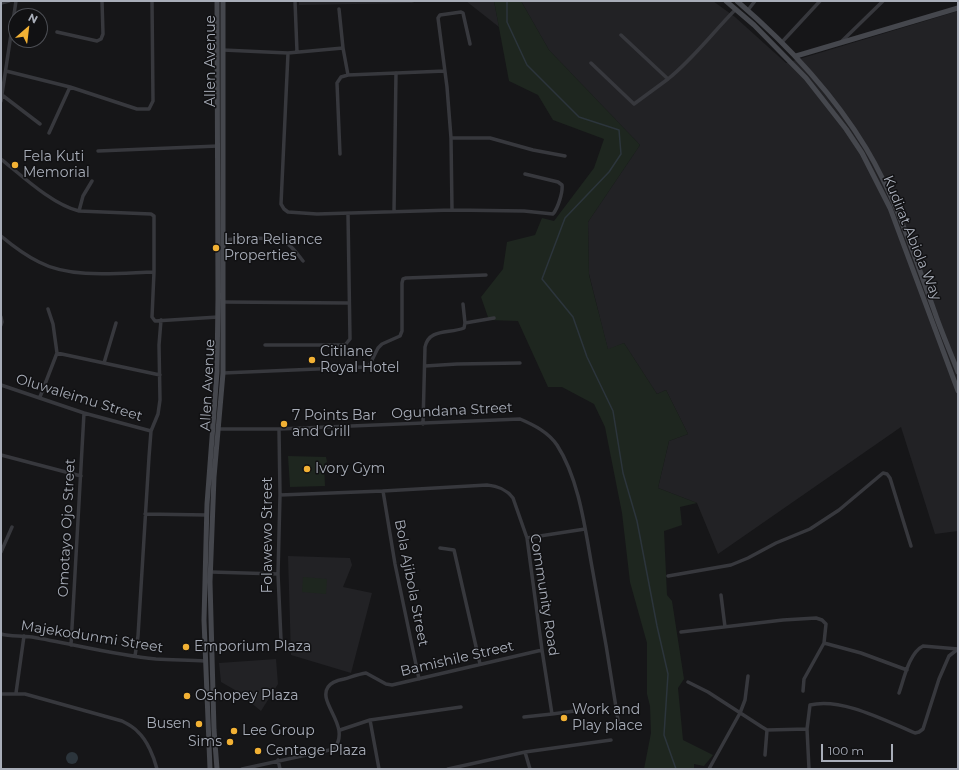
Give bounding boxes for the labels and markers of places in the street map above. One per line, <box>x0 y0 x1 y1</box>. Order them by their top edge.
place label: Fela Kuti Memorial <box>23 149 90 182</box>
marker: Fela Kuti Memorial <box>10 160 20 170</box>
place label: Libra Reliance Properties <box>224 232 323 264</box>
marker: Libra Reliance Properties <box>211 243 221 253</box>
place label: Citilane Royal Hotel <box>320 344 400 376</box>
marker: Citilane Royal Hotel <box>307 355 317 365</box>
place label: 7 Points Bar and Grill <box>292 408 376 440</box>
marker: 7 Points Bar and Grill <box>279 419 289 429</box>
place label: Ivory Gym <box>315 461 385 477</box>
marker: Ivory Gym <box>302 464 312 474</box>
place label: Emporium Plaza <box>194 639 311 655</box>
marker: Emporium Plaza <box>181 642 191 652</box>
place label: Oshopey Plaza <box>195 688 298 704</box>
marker: Oshopey Plaza <box>182 691 192 701</box>
place label: Work and Play place <box>572 702 643 734</box>
marker: Work and Play place <box>559 713 569 723</box>
place label: Busen <box>146 716 191 732</box>
marker: Busen <box>194 719 204 729</box>
place label: Lee Group <box>242 723 315 739</box>
marker: Lee Group <box>229 726 239 736</box>
place label: Sims <box>188 734 222 750</box>
marker: Sims <box>225 737 235 747</box>
place label: Centage Plaza <box>266 743 366 759</box>
marker: Centage Plaza <box>253 746 263 756</box>

